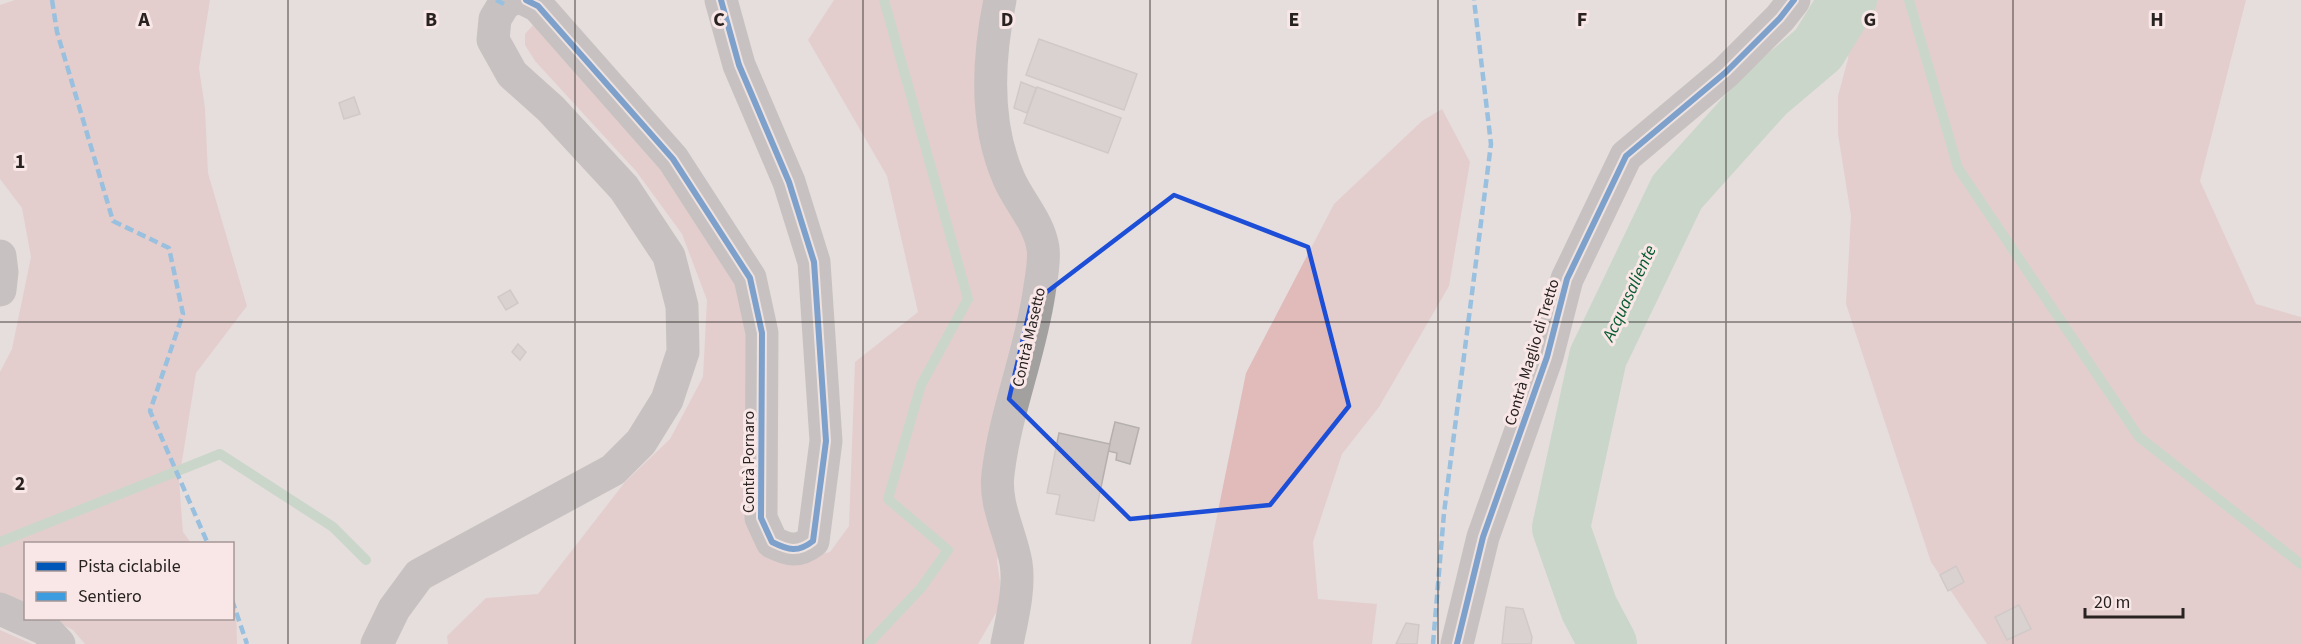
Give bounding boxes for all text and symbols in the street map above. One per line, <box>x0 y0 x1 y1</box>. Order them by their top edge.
text: A <box>137 6 150 34</box>
text: B <box>425 6 437 34</box>
text: C <box>713 6 725 34</box>
text: D <box>1001 6 1013 34</box>
text: E <box>1289 6 1299 34</box>
text: F <box>1577 6 1587 34</box>
text: G <box>1864 6 1876 34</box>
text: H <box>2150 6 2164 34</box>
text: 1 <box>15 148 25 176</box>
water label: Acquasaliente <box>1596 241 1663 346</box>
street label: Contrà Maglio di Tretto <box>1499 276 1565 428</box>
street label: Contrà Masetto <box>1007 285 1051 389</box>
street label: Contrà Pornaro <box>738 411 760 513</box>
text: 2 <box>15 470 25 498</box>
legend <box>24 542 234 620</box>
text: Pista ciclabile <box>78 554 181 579</box>
scale bar <box>2085 581 2182 619</box>
text: Sentiero <box>78 584 142 609</box>
text: 20 m <box>2094 590 2130 615</box>

